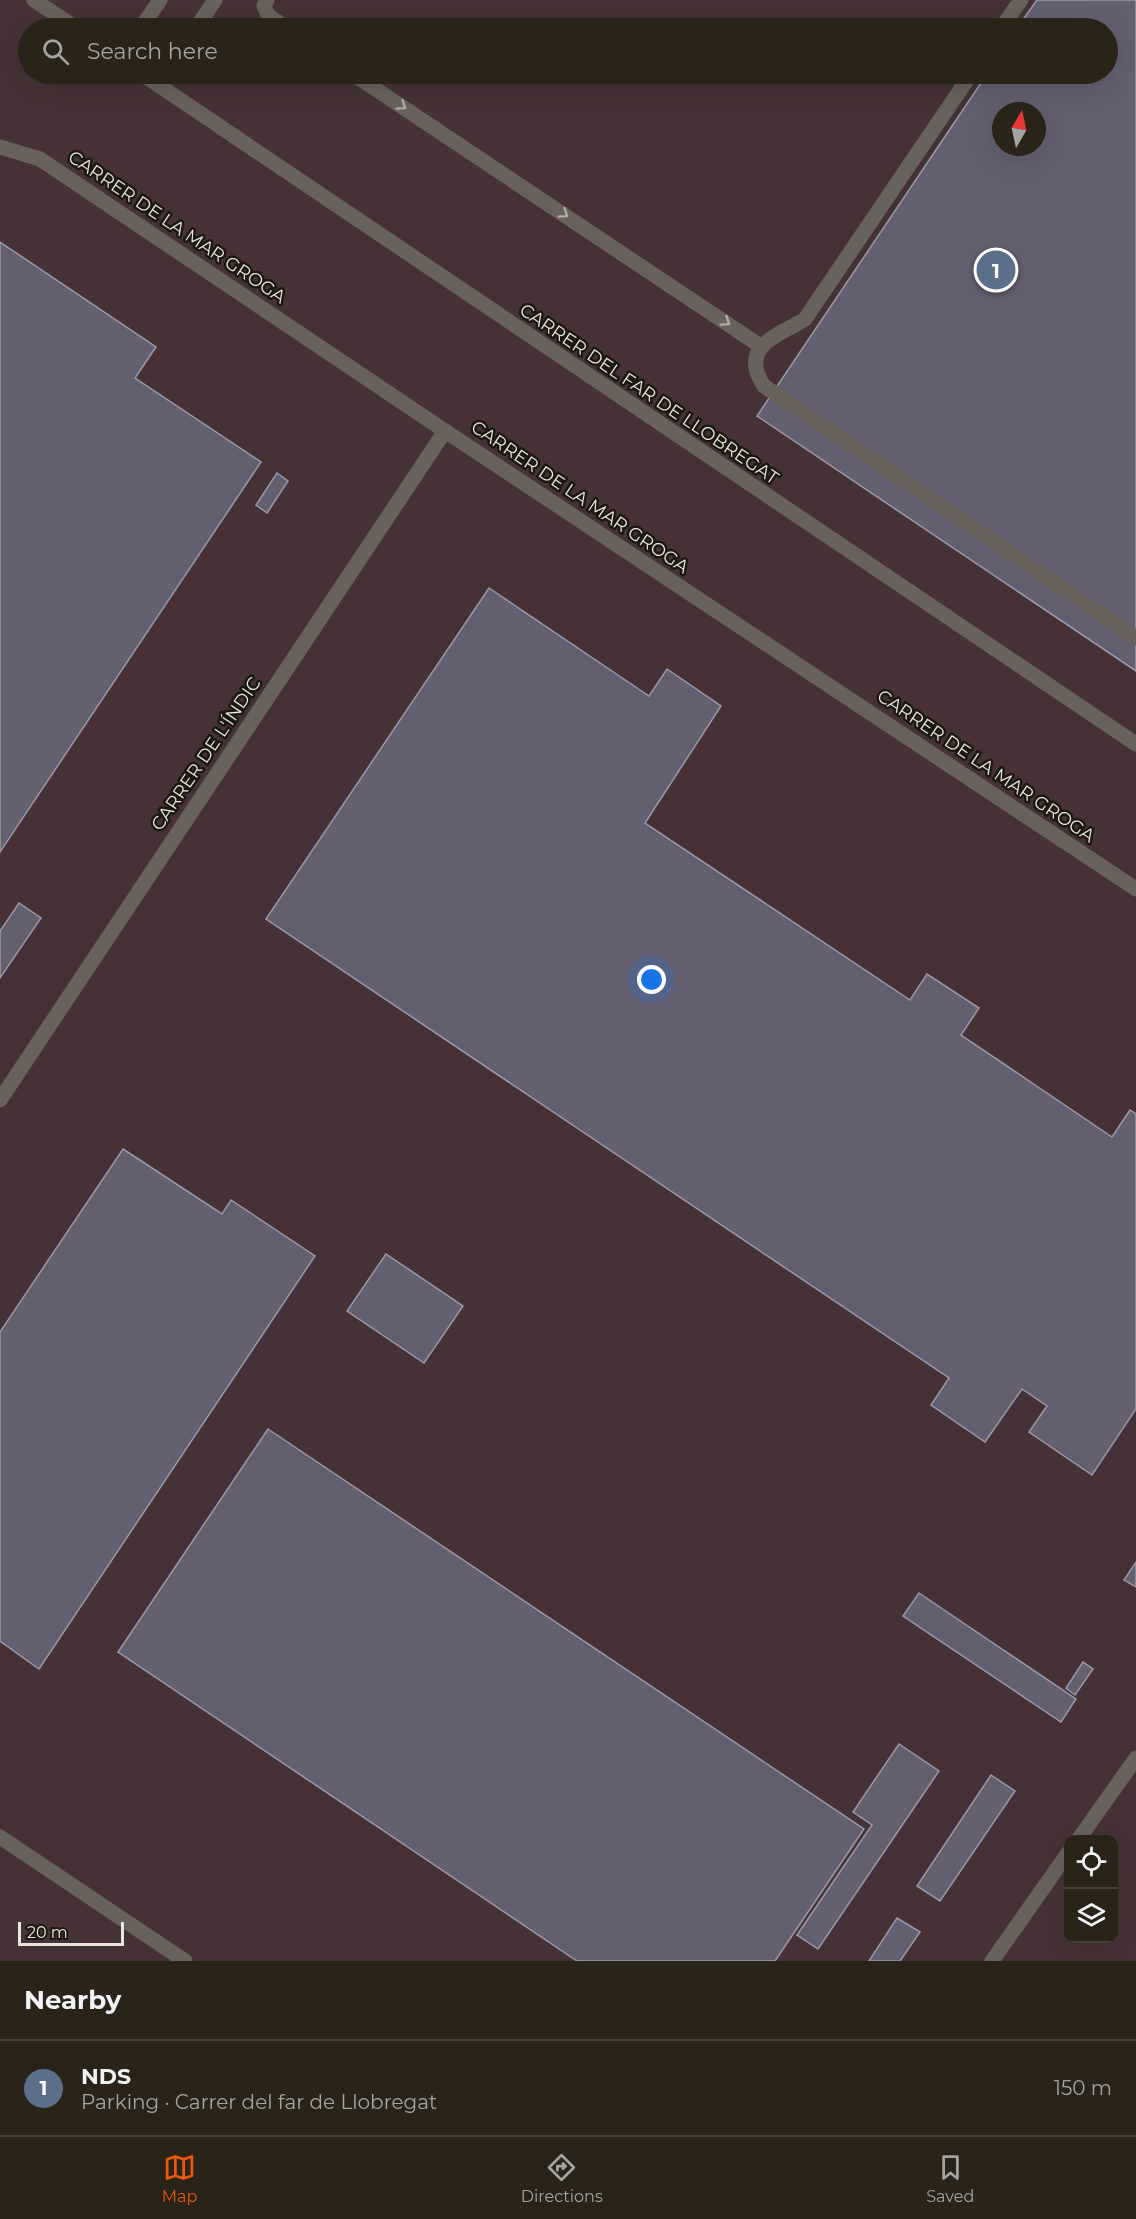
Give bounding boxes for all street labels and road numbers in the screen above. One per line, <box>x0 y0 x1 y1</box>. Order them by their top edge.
street label: CARRER DE LA MAR GROGA <box>64 146 290 308</box>
street label: CARRER DEL FAR DE LLOBREGAT <box>515 299 783 489</box>
street label: CARRER DE LA MAR GROGA <box>467 416 693 578</box>
street label: CARRER DE L'ÍNDIC <box>147 673 266 835</box>
street label: CARRER DE LA MAR GROGA <box>873 685 1099 847</box>

